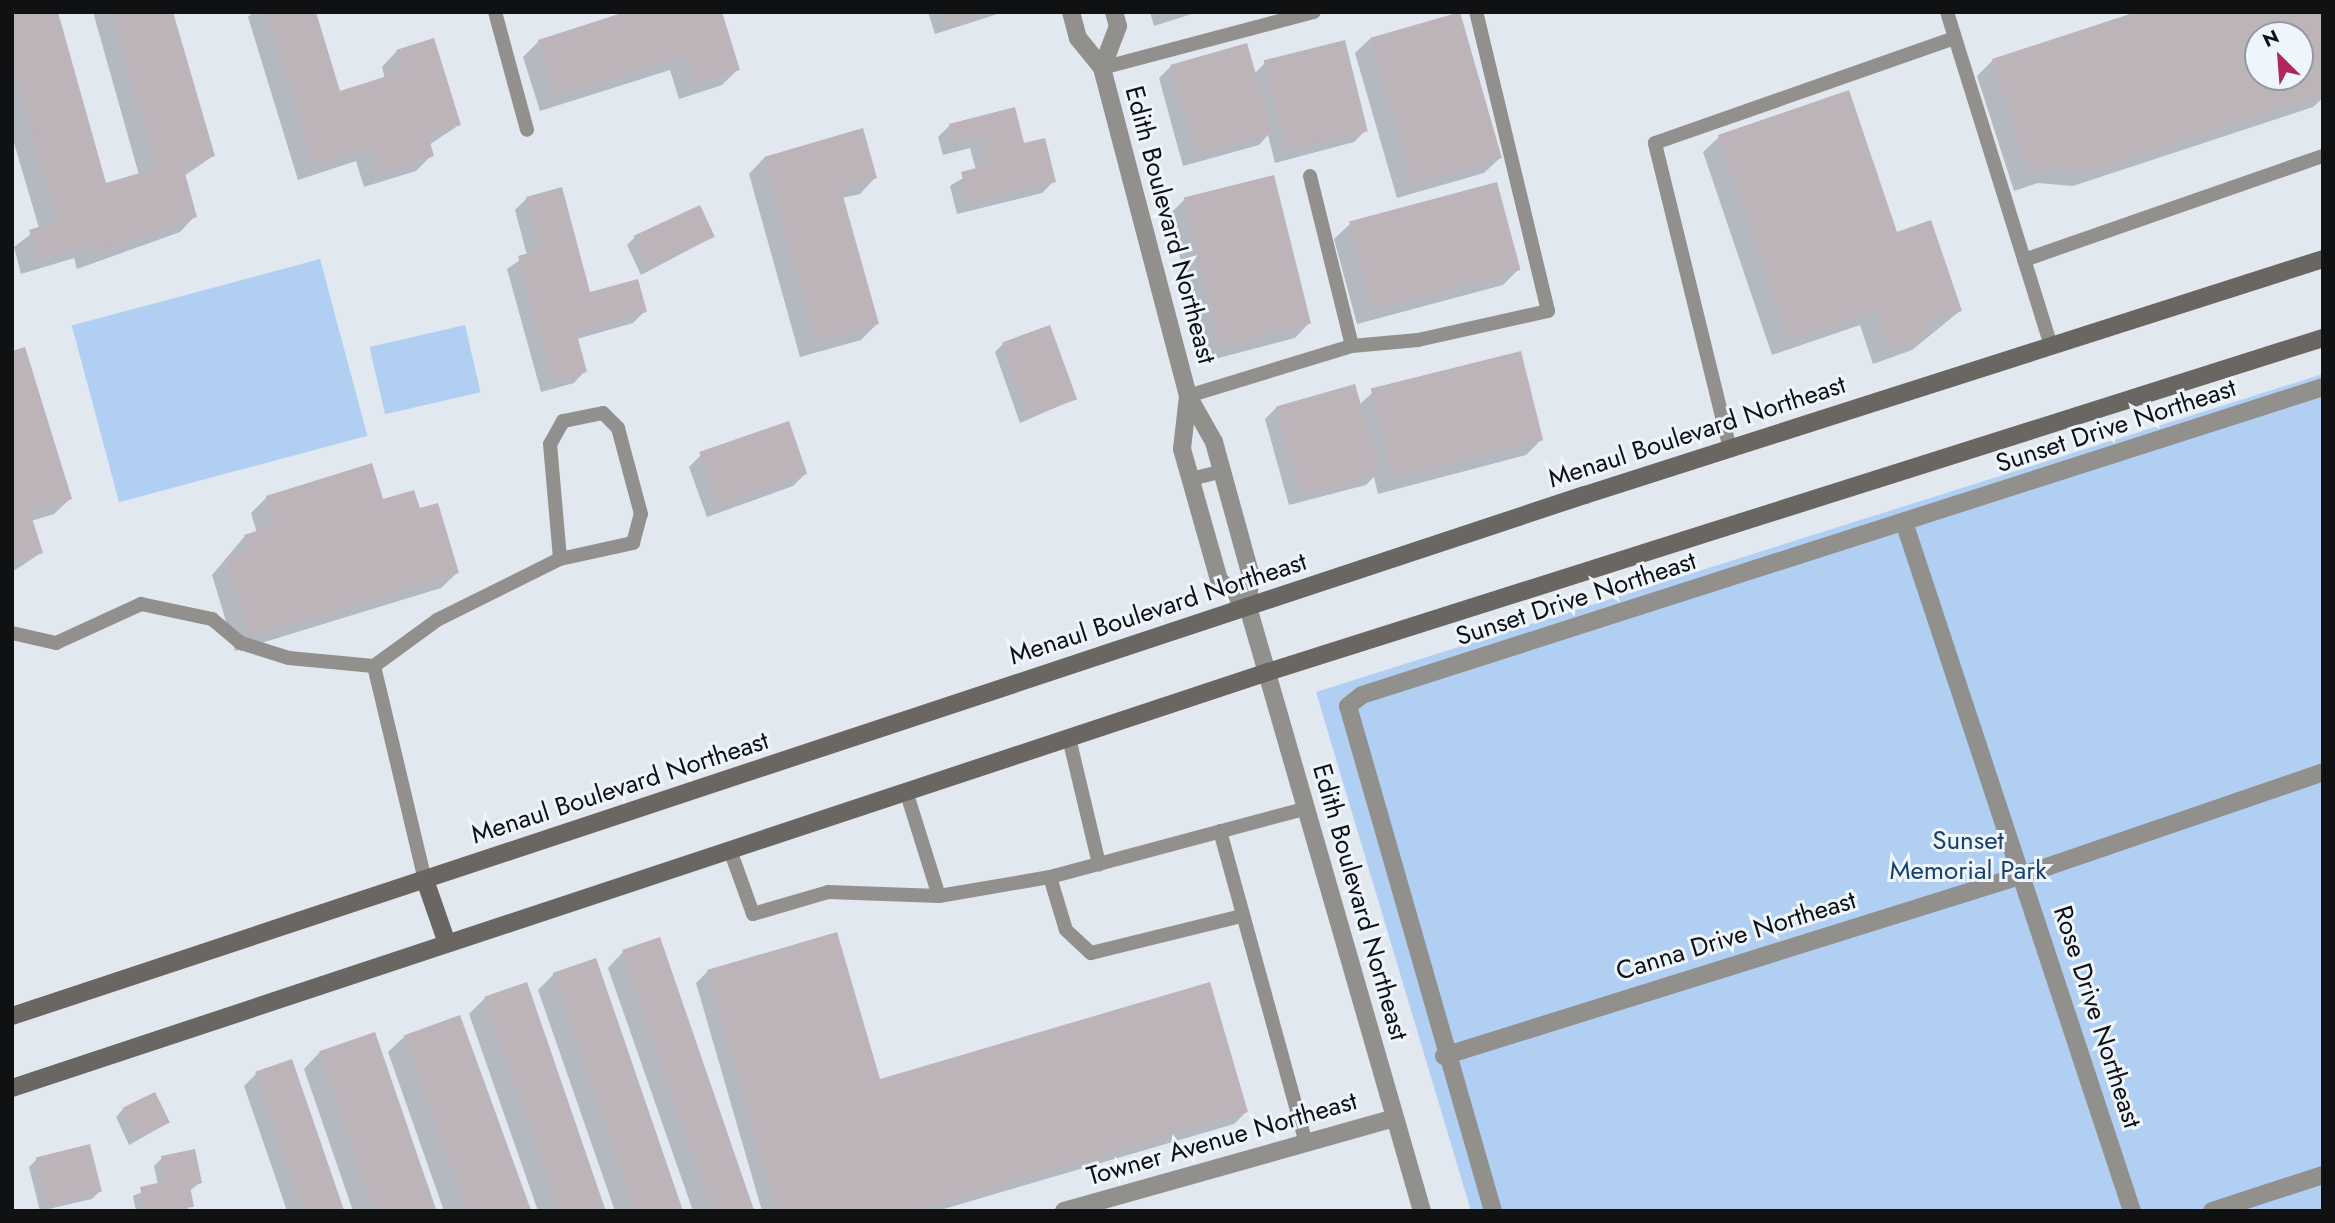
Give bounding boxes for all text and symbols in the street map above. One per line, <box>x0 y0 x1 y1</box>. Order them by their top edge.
north arrow <box>2244 21 2314 91</box>
text: N <box>2258 23 2283 54</box>
street label: Edith Boulevard Northeast <box>1118 83 1222 367</box>
street label: Menaul Boulevard Northeast <box>1544 369 1850 495</box>
street label: Sunset Drive Northeast <box>1992 372 2240 480</box>
street label: Sunset Drive Northeast <box>1452 545 1700 653</box>
street label: Menaul Boulevard Northeast <box>1005 546 1311 672</box>
street label: Menaul Boulevard Northeast <box>467 725 773 851</box>
street label: Edith Boulevard Northeast <box>1306 760 1414 1044</box>
park label: Sunset Memorial Park <box>1889 825 2047 886</box>
street label: Canna Drive Northeast <box>1612 885 1860 987</box>
street label: Rose Drive Northeast <box>2046 902 2148 1132</box>
street label: Towner Avenue Northeast <box>1083 1086 1361 1192</box>

